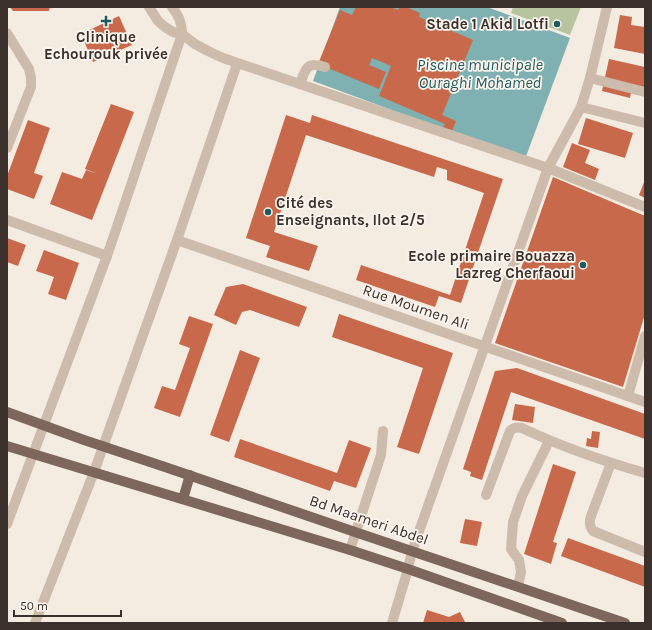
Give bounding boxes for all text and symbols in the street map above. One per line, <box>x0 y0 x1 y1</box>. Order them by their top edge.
marker: Clinique Echourouk privée <box>100 15 112 27</box>
place label: Stade 1 Akid Lotfi <box>426 15 549 33</box>
marker: Stade 1 Akid Lotfi <box>552 19 562 29</box>
place label: Clinique Echourouk privée <box>44 28 168 63</box>
water label: Piscine municipale Ouraghi Mohamed <box>417 55 544 92</box>
place label: Cité des Enseignants, Ilot 2/5 <box>276 194 425 229</box>
marker: Cité des Enseignants, Ilot 2/5 <box>263 207 273 217</box>
place label: Ecole primaire Bouazza Lazreg Cherfaoui <box>408 247 575 282</box>
marker: Ecole primaire Bouazza Lazreg Cherfaoui <box>578 260 588 270</box>
street label: Rue Moumen Ali <box>361 280 471 334</box>
street label: Bd Maameri Abdel <box>307 491 431 549</box>
scale bar <box>14 592 121 618</box>
text: 50 m <box>20 599 48 613</box>

